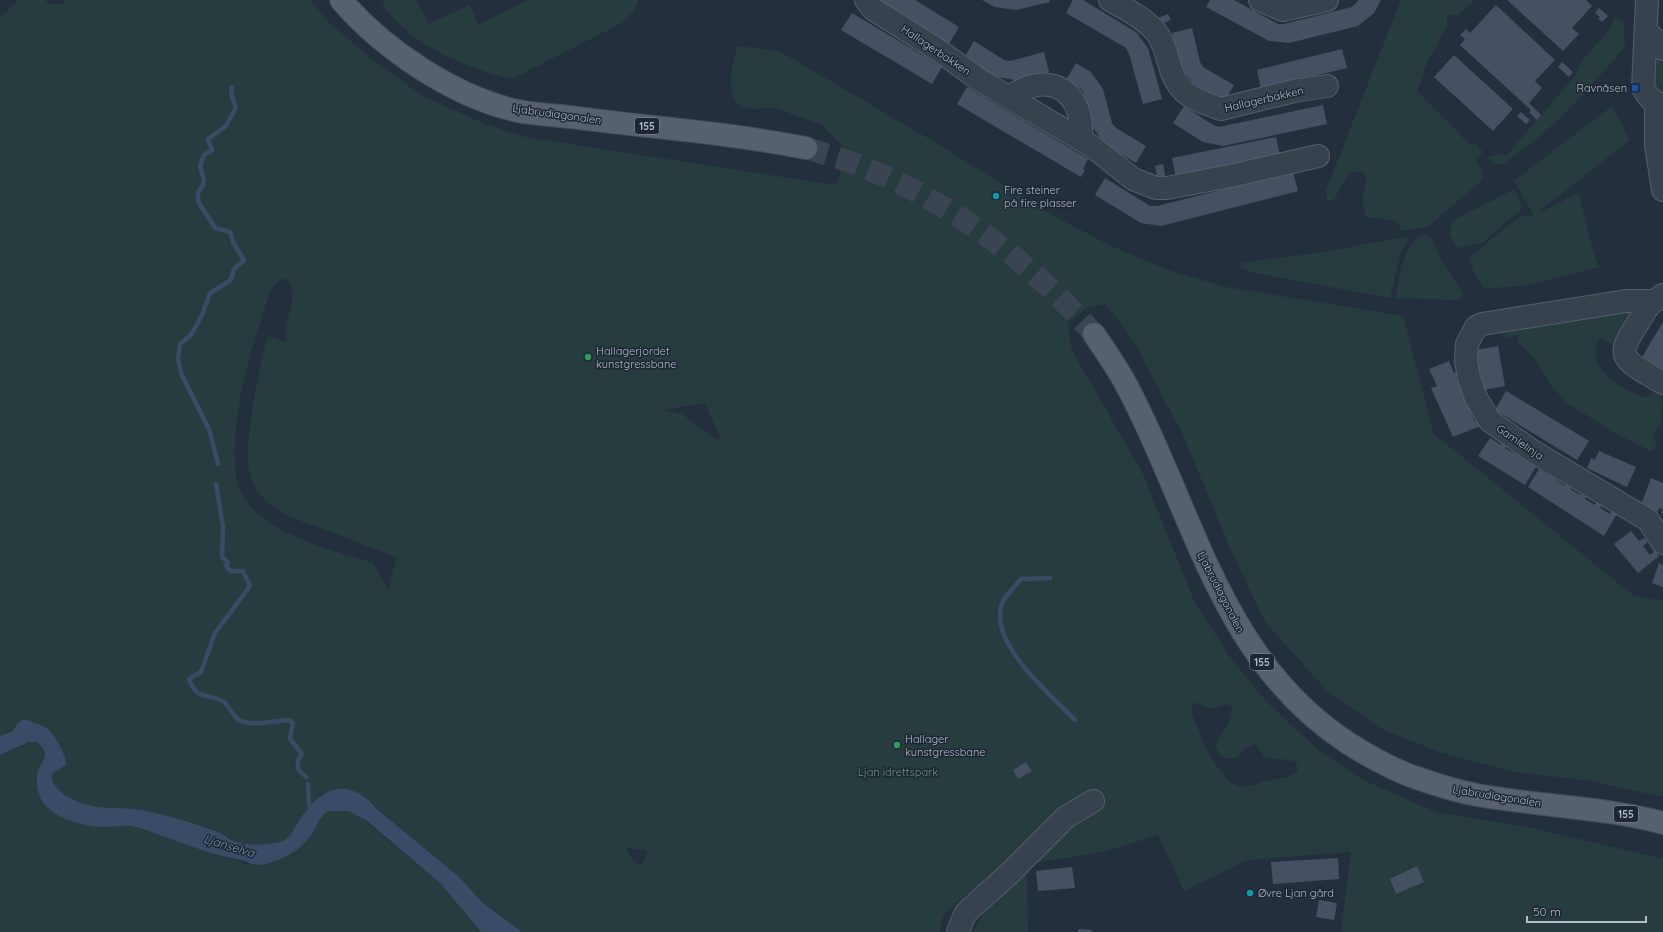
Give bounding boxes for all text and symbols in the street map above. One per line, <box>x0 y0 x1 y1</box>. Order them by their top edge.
street label: Hallagerbakken <box>899 22 973 78</box>
place label: Ravnåsen <box>1576 81 1627 95</box>
street label: Hallagerbakken <box>1223 83 1305 115</box>
marker: Ravnåsen <box>1630 83 1640 93</box>
street label: Ljabrudiagonalen <box>512 101 602 127</box>
road number: 155 <box>635 118 659 134</box>
place label: Fire steiner på fire plasser <box>1004 183 1077 210</box>
marker: Fire steiner på fire plasser <box>991 191 1001 201</box>
place label: Hallagerjordet kunstgressbane <box>596 344 677 371</box>
marker: Hallagerjordet kunstgressbane <box>583 352 593 362</box>
street label: Gamlelinja <box>1494 421 1546 463</box>
street label: Ljabrudiagonalen <box>1194 549 1248 635</box>
road number: 155 <box>1250 654 1274 670</box>
place label: Hallager kunstgressbane <box>905 732 986 759</box>
marker: Hallager kunstgressbane <box>892 740 902 750</box>
park label: Ljan idrettspark <box>858 765 938 779</box>
street label: Ljabrudiagonalen <box>1452 782 1542 810</box>
road number: 155 <box>1614 806 1638 822</box>
water label: Ljanselva <box>202 831 257 861</box>
place label: Øvre Ljan gård <box>1258 886 1334 900</box>
marker: Øvre Ljan gård <box>1245 888 1255 898</box>
scale bar <box>1527 898 1646 924</box>
text: 50 m <box>1533 904 1561 919</box>

